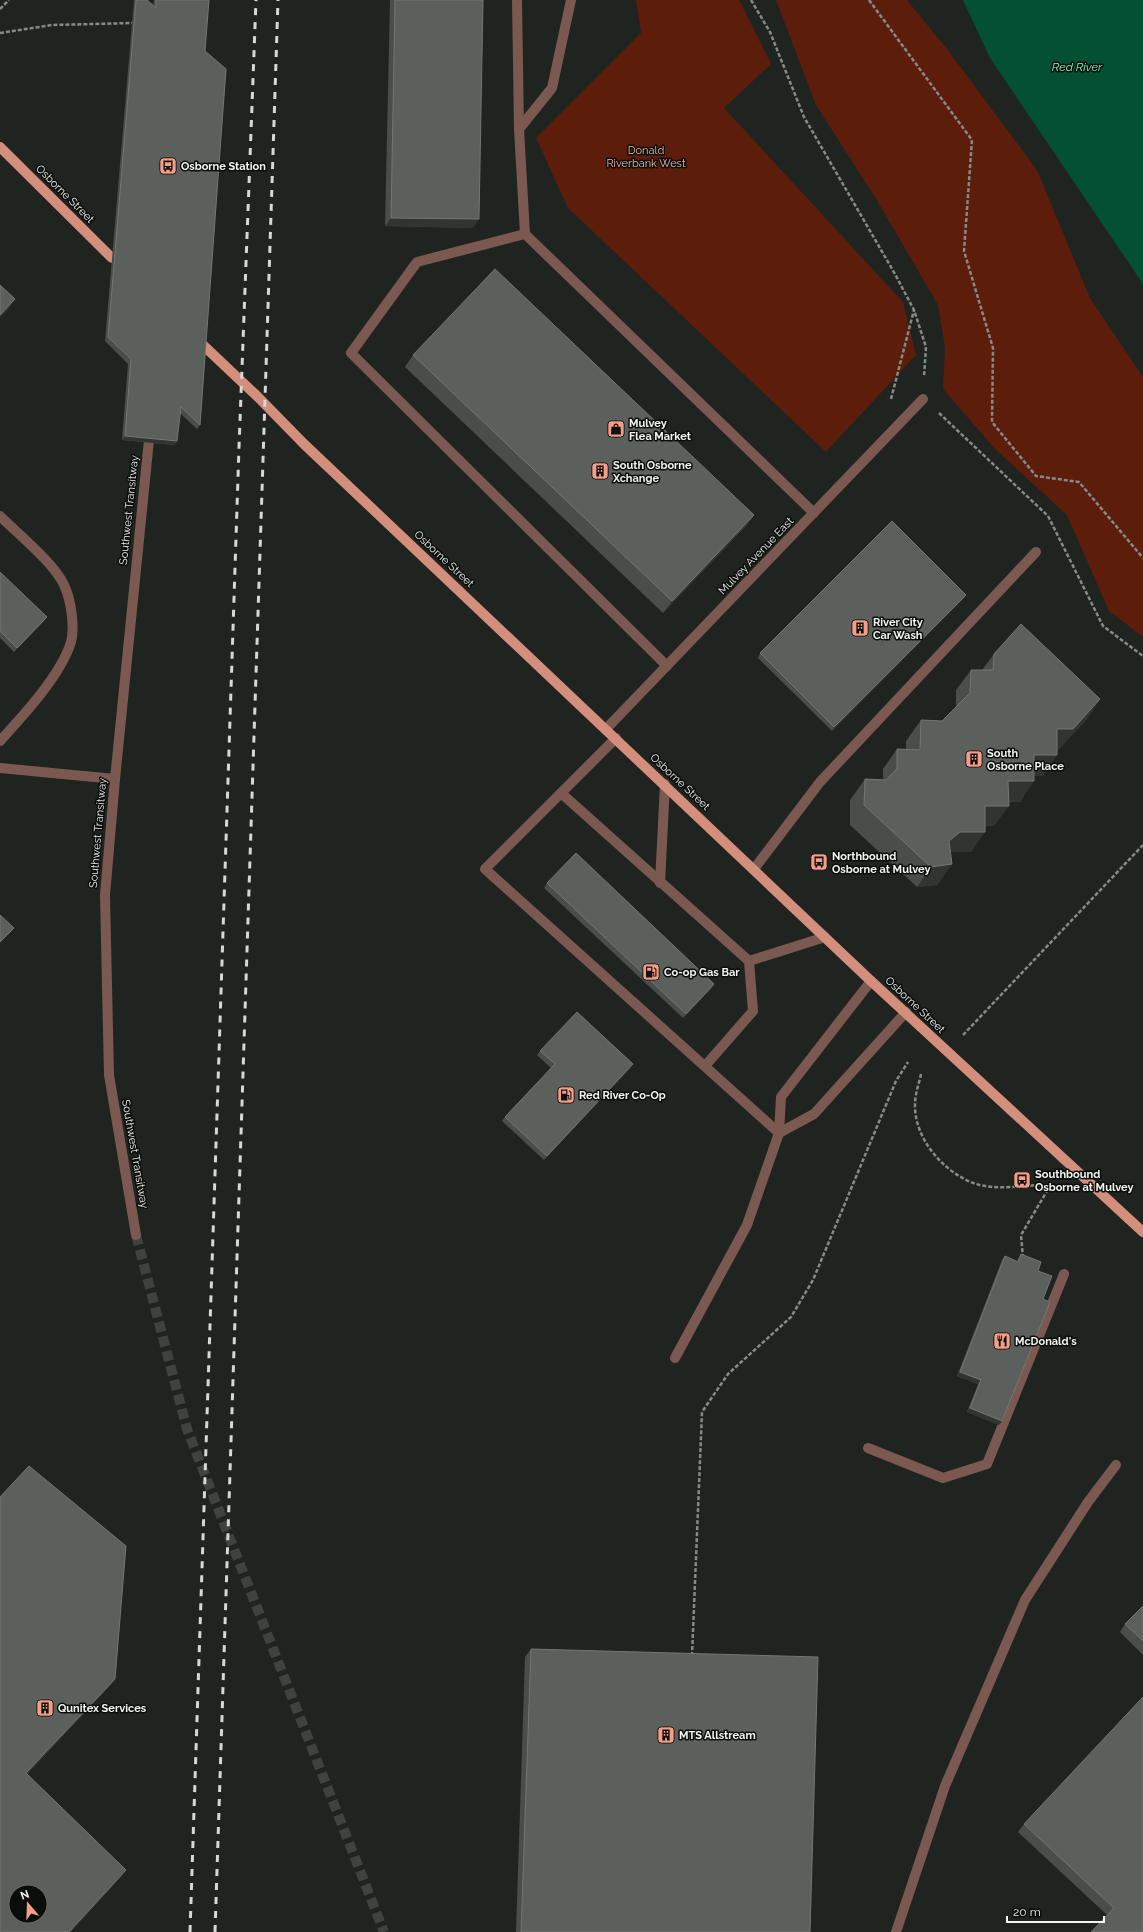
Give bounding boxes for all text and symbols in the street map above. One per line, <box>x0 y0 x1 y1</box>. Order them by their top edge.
water label: Red River <box>1052 60 1103 74</box>
park label: Donald Riverbank West <box>606 144 686 170</box>
bus stop icon: Osborne Station <box>158 156 178 176</box>
place label: Osborne Station <box>181 160 266 173</box>
street label: Osborne Street <box>33 162 97 226</box>
place label: Mulvey Flea Market <box>629 417 692 443</box>
shop icon: Mulvey Flea Market <box>606 419 626 439</box>
street label: Southwest Transitway <box>117 454 141 566</box>
place label: South Osborne Xchange <box>612 459 692 485</box>
building icon: South Osborne Xchange <box>590 461 610 481</box>
street label: Mulvey Avenue East <box>716 515 796 597</box>
street label: Osborne Street <box>411 528 477 590</box>
place label: River City Car Wash <box>873 616 923 642</box>
building icon: River City Car Wash <box>850 618 870 638</box>
place label: South Osborne Place <box>987 747 1064 773</box>
building icon: South Osborne Place <box>964 749 984 769</box>
street label: Osborne Street <box>647 751 713 813</box>
street label: Southwest Transitway <box>87 777 109 889</box>
place label: Northbound Osborne at Mulvey <box>832 850 930 876</box>
bus stop icon: Northbound Osborne at Mulvey <box>809 852 829 872</box>
fuel station icon: Co-op Gas Bar <box>641 962 661 982</box>
place label: Co-op Gas Bar <box>664 966 740 979</box>
street label: Osborne Street <box>882 974 948 1036</box>
fuel station icon: Red River Co-Op <box>556 1085 576 1105</box>
place label: Red River Co-Op <box>579 1089 666 1102</box>
street label: Southwest Transitway <box>119 1099 151 1209</box>
place label: Southbound Osborne at Mulvey <box>1035 1168 1133 1194</box>
bus stop icon: Southbound Osborne at Mulvey <box>1012 1170 1032 1190</box>
restaurant icon: McDonald's <box>992 1331 1012 1351</box>
place label: McDonald's <box>1015 1335 1077 1348</box>
building icon: Qunitex Services <box>35 1698 55 1718</box>
place label: Qunitex Services <box>58 1702 147 1715</box>
building icon: MTS Allstream <box>656 1725 676 1745</box>
place label: MTS Allstream <box>679 1729 756 1742</box>
north arrow <box>8 1884 48 1924</box>
text: N <box>19 1888 31 1903</box>
scale bar <box>1007 1898 1104 1924</box>
text: 20 m <box>1013 1905 1041 1919</box>

